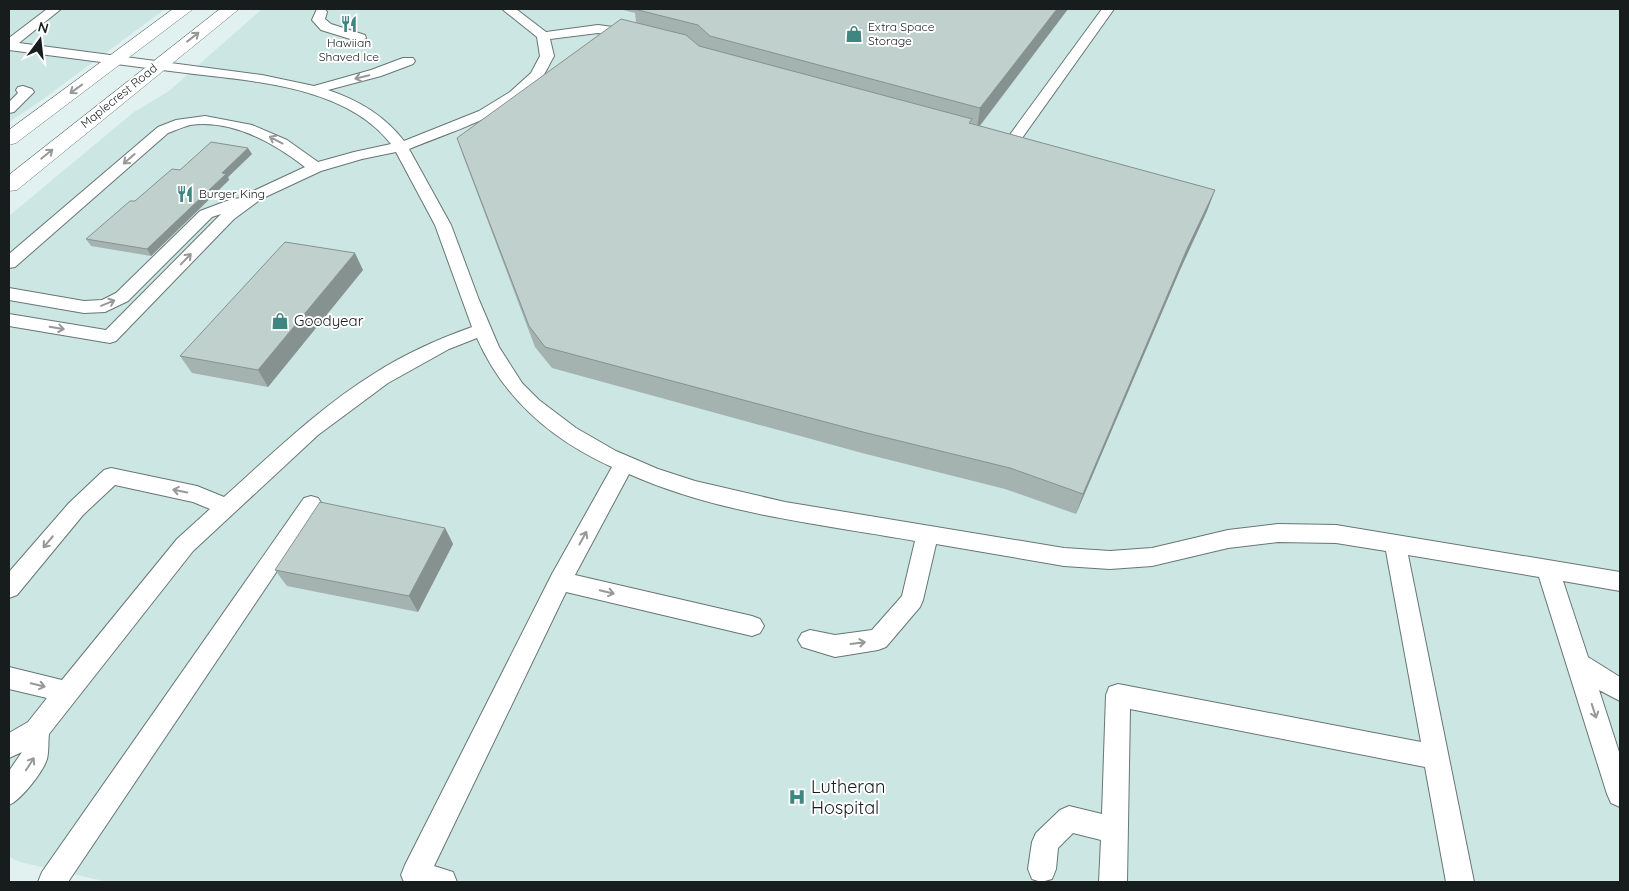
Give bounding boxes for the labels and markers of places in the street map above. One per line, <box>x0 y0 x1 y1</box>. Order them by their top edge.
restaurant icon: Hawiian Shaved Ice <box>339 14 359 34</box>
place label: Extra Space Storage <box>868 19 935 48</box>
shop icon: Extra Space Storage <box>844 24 864 44</box>
place label: Hawiian Shaved Ice <box>319 35 379 64</box>
restaurant icon: Burger King <box>175 184 195 204</box>
place label: Burger King <box>199 186 265 201</box>
shop icon: Goodyear <box>270 311 290 331</box>
place label: Goodyear <box>294 311 364 330</box>
place label: Lutheran Hospital <box>811 775 885 819</box>
hospital icon: Lutheran Hospital <box>787 787 807 807</box>

